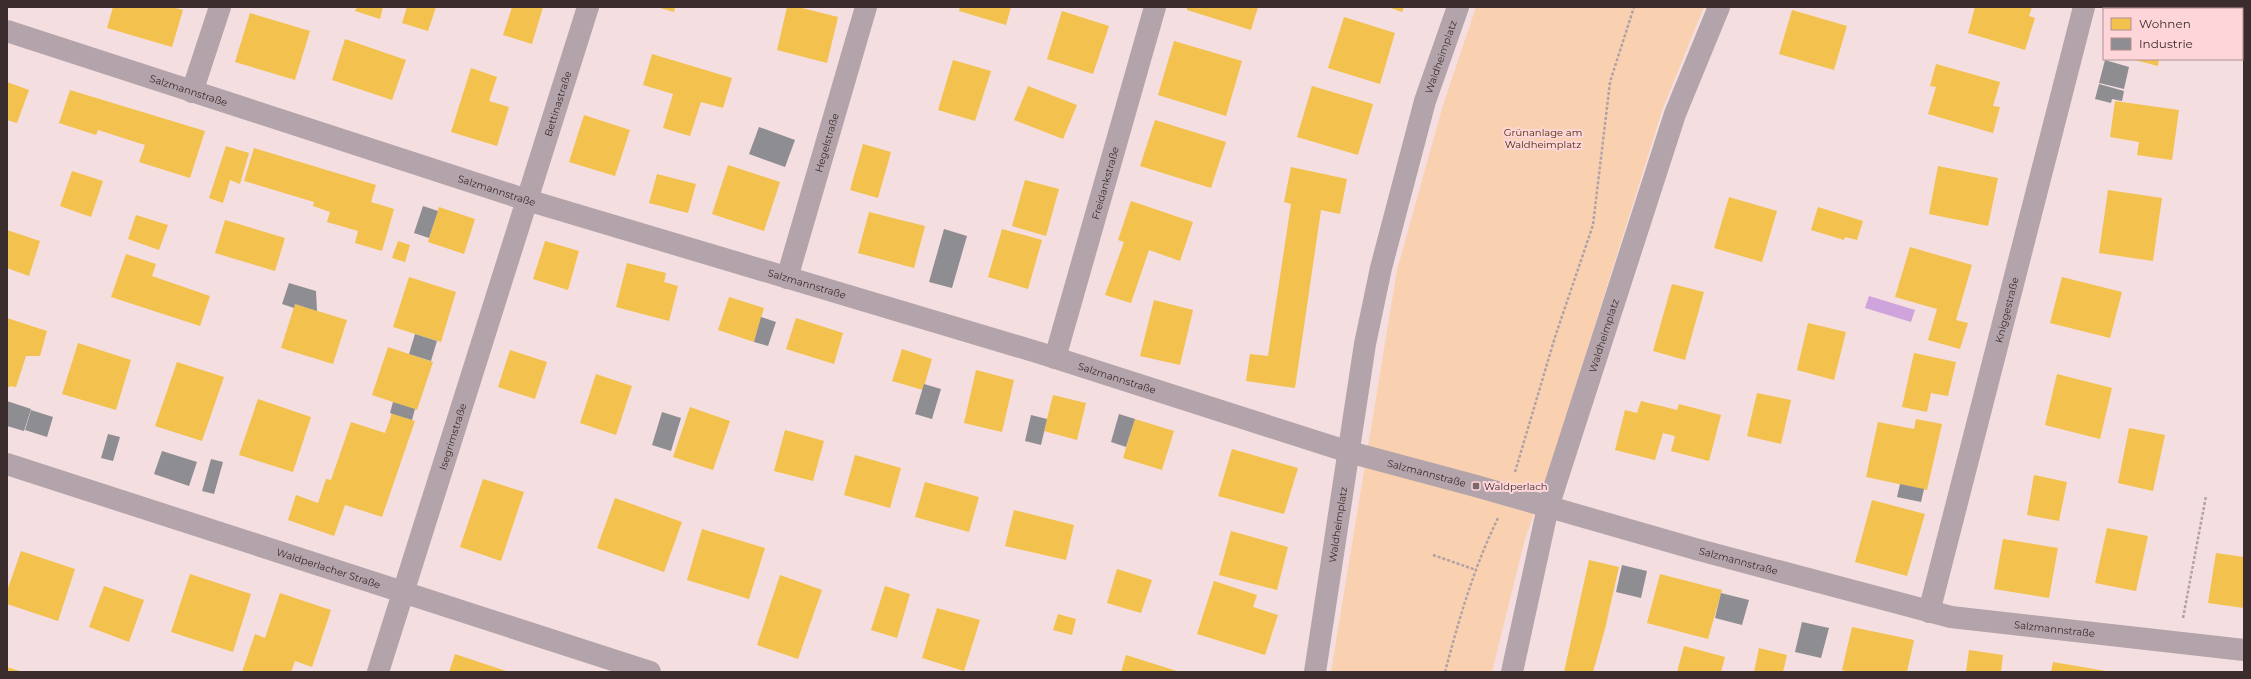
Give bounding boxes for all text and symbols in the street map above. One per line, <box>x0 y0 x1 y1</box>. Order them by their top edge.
legend <box>2103 8 2243 60</box>
text: Wohnen <box>2139 16 2191 31</box>
street label: Waldheimplatz <box>1422 18 1459 95</box>
text: Industrie <box>2139 36 2193 51</box>
street label: Bettinastraße <box>541 69 574 138</box>
street label: Salzmannstraße <box>148 71 229 109</box>
street label: Hegelstraße <box>812 112 841 174</box>
park label: Grünanlage am Waldheimplatz <box>1504 126 1582 151</box>
street label: Freidankstraße <box>1088 145 1121 221</box>
street label: Salzmannstraße <box>456 171 537 209</box>
street label: Salzmannstraße <box>766 266 848 301</box>
street label: Kniggestraße <box>1992 275 2021 344</box>
street label: Waldheimplatz <box>1585 297 1621 374</box>
street label: Salzmannstraße <box>1076 359 1158 396</box>
street label: Isegrimstraße <box>436 401 469 471</box>
street label: Salzmannstraße <box>1386 456 1468 490</box>
place label: Waldperlach <box>1484 480 1548 493</box>
marker: Waldperlach <box>1471 481 1481 491</box>
street label: Waldheimplatz <box>1325 486 1350 564</box>
street label: Salzmannstraße <box>1698 544 1779 577</box>
street label: Waldperlacher Straße <box>275 545 382 591</box>
street label: Salzmannstraße <box>2013 618 2096 640</box>

